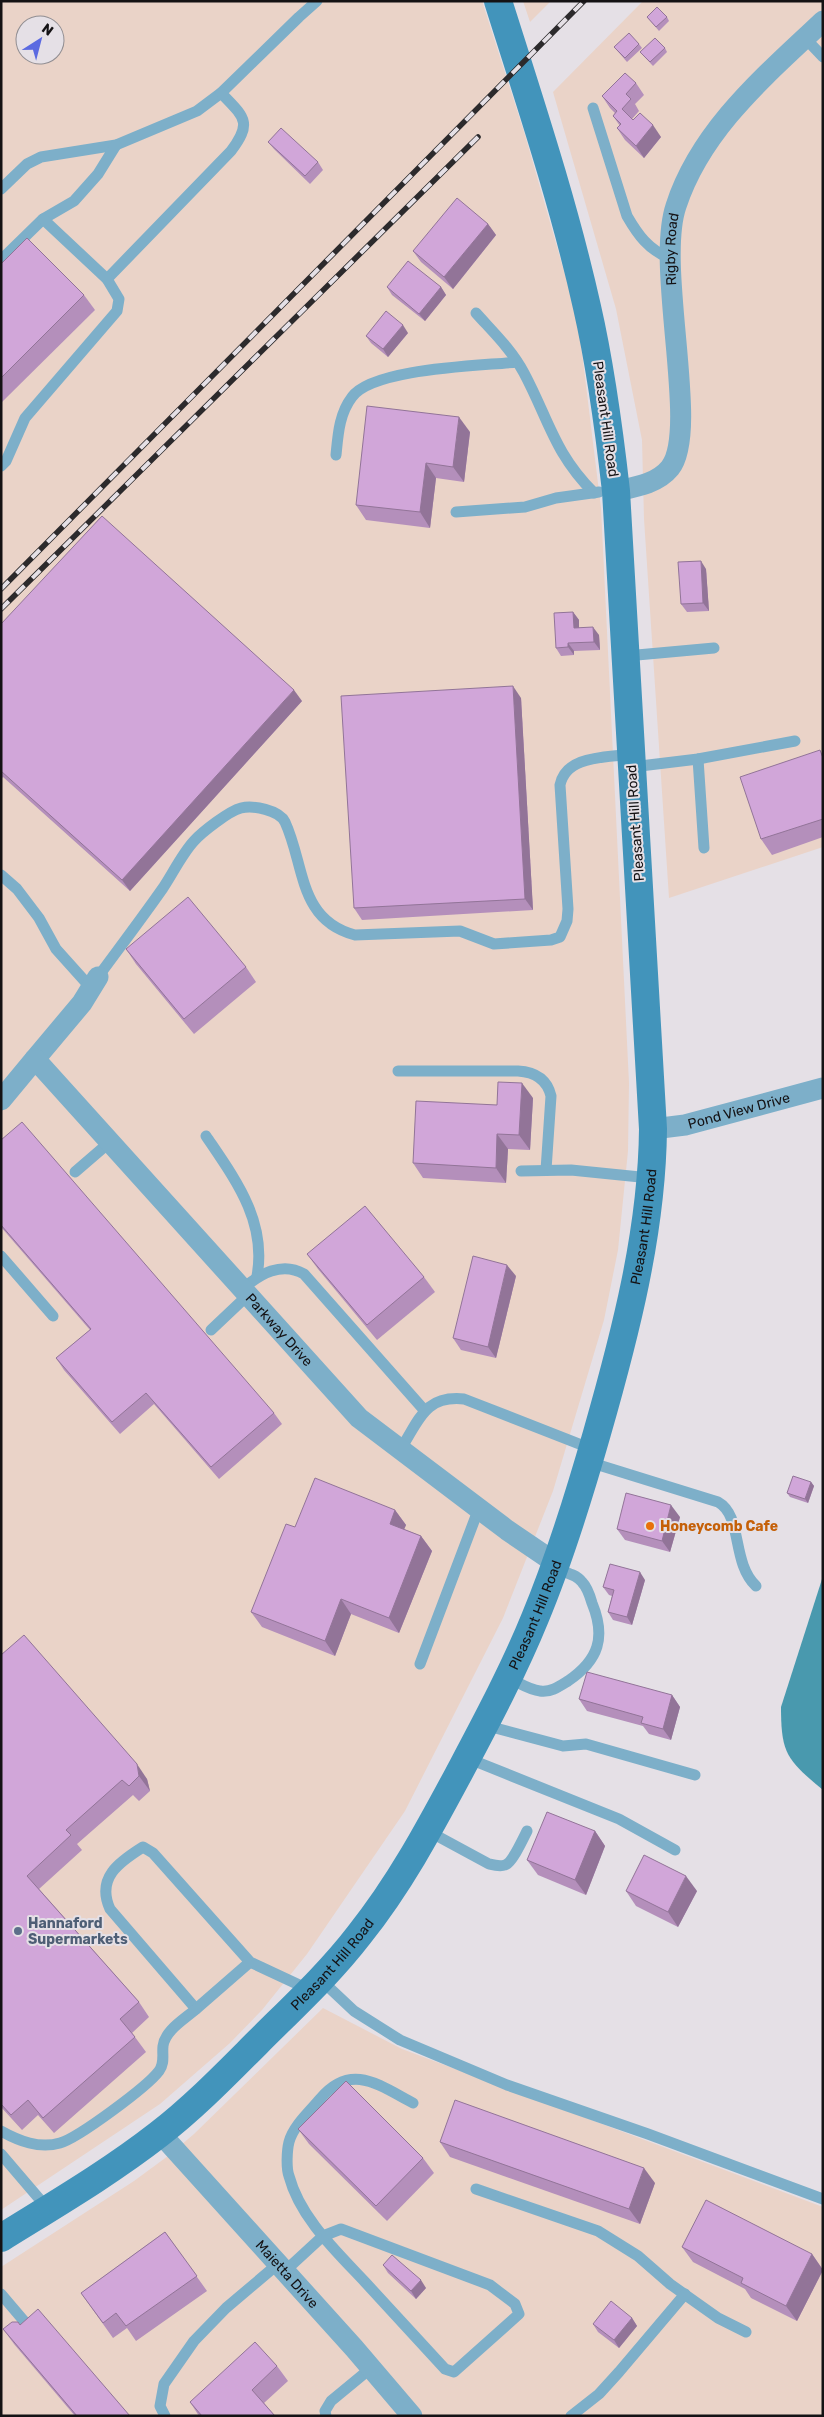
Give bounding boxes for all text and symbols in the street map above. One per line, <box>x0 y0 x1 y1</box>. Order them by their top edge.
north arrow <box>15 15 65 65</box>
text: N <box>38 20 56 40</box>
street label: Rigby Road <box>662 211 683 286</box>
street label: Pleasant Hill Road <box>589 360 622 478</box>
street label: Pleasant Hill Road <box>623 764 648 882</box>
street label: Pond View Drive <box>686 1089 792 1133</box>
street label: Pleasant Hill Road <box>627 1168 660 1286</box>
street label: Parkway Drive <box>242 1290 316 1370</box>
place label: Honeycomb Cafe <box>660 1518 778 1535</box>
marker: Honeycomb Cafe <box>644 1520 656 1532</box>
street label: Pleasant Hill Road <box>505 1558 565 1673</box>
place label: Hannaford Supermarkets <box>28 1915 128 1948</box>
street label: Pleasant Hill Road <box>287 1915 378 2014</box>
marker: Hannaford Supermarkets <box>12 1925 24 1937</box>
street label: Maietta Drive <box>252 2237 322 2312</box>

